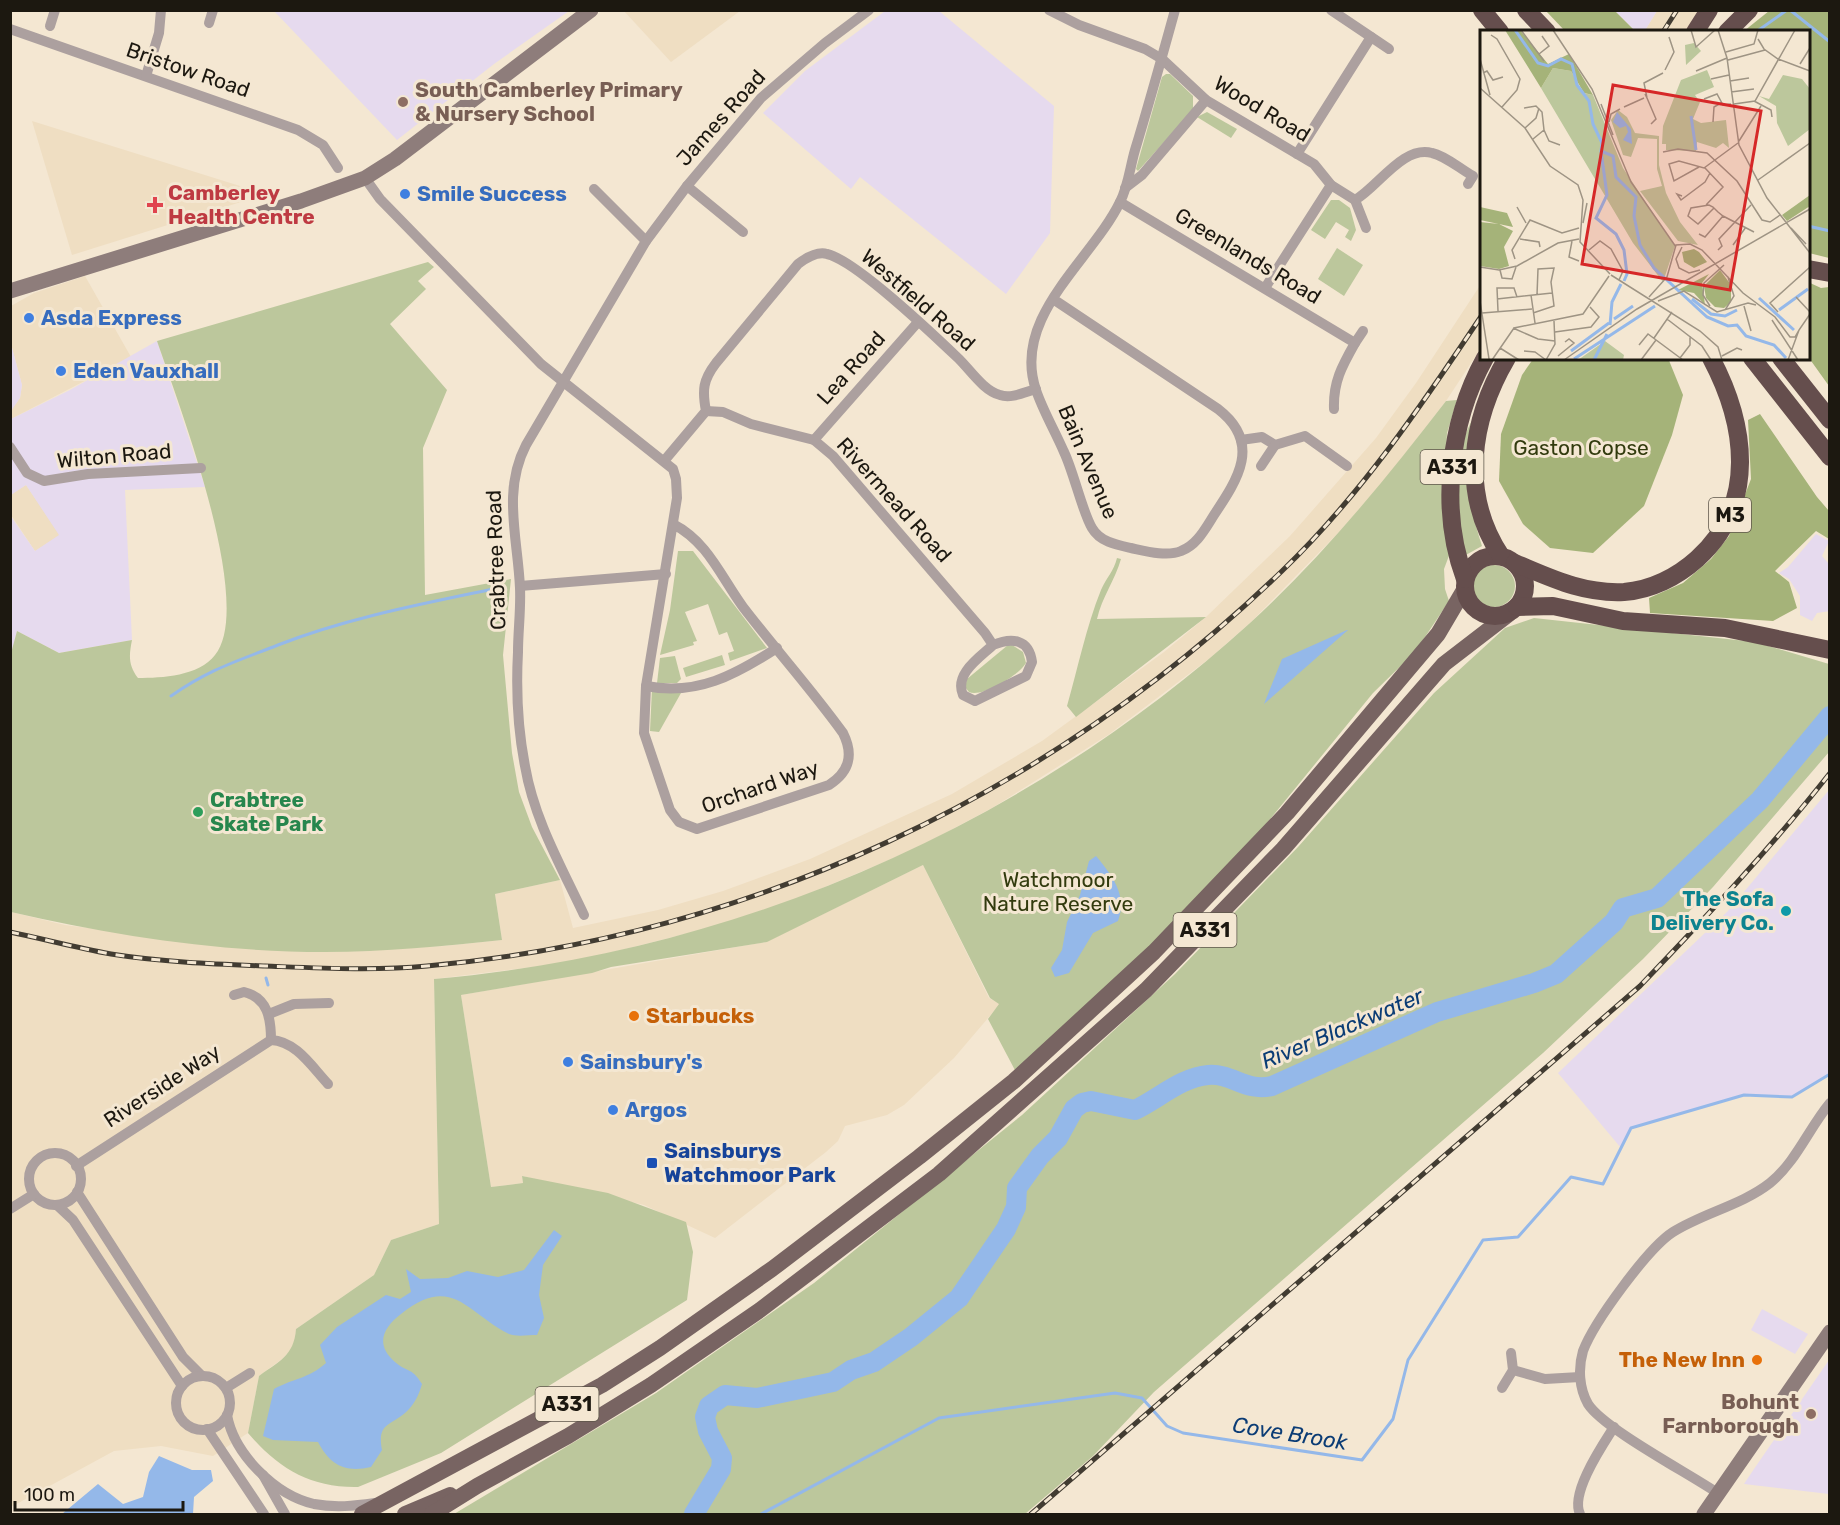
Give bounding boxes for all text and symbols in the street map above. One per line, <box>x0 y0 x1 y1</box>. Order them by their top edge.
inset map <box>1480 30 1810 360</box>
street label: Bristow Road <box>123 37 253 102</box>
street label: James Road <box>671 64 770 171</box>
street label: Wood Road <box>1210 70 1315 147</box>
place label: South Camberley Primary & Nursery School <box>415 77 683 126</box>
marker: South Camberley Primary & Nursery School <box>396 95 410 109</box>
place label: Camberley Health Centre <box>168 180 315 229</box>
place label: Smile Success <box>417 181 567 206</box>
marker: Smile Success <box>398 187 412 201</box>
marker: Camberley Health Centre <box>146 196 164 214</box>
street label: Greenlands Road <box>1171 202 1326 309</box>
street label: Westfield Road <box>856 243 980 356</box>
place label: Asda Express <box>41 305 182 330</box>
marker: Asda Express <box>22 311 36 325</box>
street label: Lea Road <box>811 326 890 409</box>
place label: Eden Vauxhall <box>73 358 219 383</box>
marker: Eden Vauxhall <box>54 364 68 378</box>
street label: Bain Avenue <box>1053 401 1124 523</box>
street label: Rivermead Road <box>832 432 957 567</box>
park label: Gaston Copse <box>1513 435 1649 460</box>
street label: Wilton Road <box>56 438 172 473</box>
road number: A331 <box>1420 450 1484 484</box>
street label: Crabtree Road <box>481 490 510 631</box>
road number: M3 <box>1709 498 1751 532</box>
street label: Orchard Way <box>698 755 822 818</box>
place label: Crabtree Skate Park <box>210 787 324 836</box>
marker: Crabtree Skate Park <box>191 805 205 819</box>
park label: Watchmoor Nature Reserve <box>983 867 1133 916</box>
place label: The Sofa Delivery Co. <box>1650 886 1774 935</box>
marker: The Sofa Delivery Co. <box>1779 904 1793 918</box>
road number: A331 <box>1174 913 1236 947</box>
water label: River Blackwater <box>1257 982 1429 1075</box>
place label: Starbucks <box>646 1003 754 1028</box>
marker: Starbucks <box>627 1009 641 1023</box>
street label: Riverside Way <box>99 1038 225 1133</box>
place label: Sainsbury's <box>580 1049 703 1074</box>
marker: Sainsbury's <box>561 1055 575 1069</box>
place label: Argos <box>625 1097 687 1122</box>
marker: Argos <box>606 1103 620 1117</box>
place label: Sainsburys Watchmoor Park <box>664 1138 837 1187</box>
marker: Sainsburys Watchmoor Park <box>645 1156 659 1170</box>
place label: The New Inn <box>1619 1347 1745 1372</box>
marker: The New Inn <box>1750 1353 1764 1367</box>
road number: A331 <box>536 1387 598 1421</box>
place label: Bohunt Farnborough <box>1662 1389 1799 1438</box>
marker: Bohunt Farnborough <box>1804 1407 1818 1421</box>
water label: Cove Brook <box>1231 1411 1350 1456</box>
scale bar <box>15 1474 183 1512</box>
text: 100 m <box>24 1484 75 1506</box>

